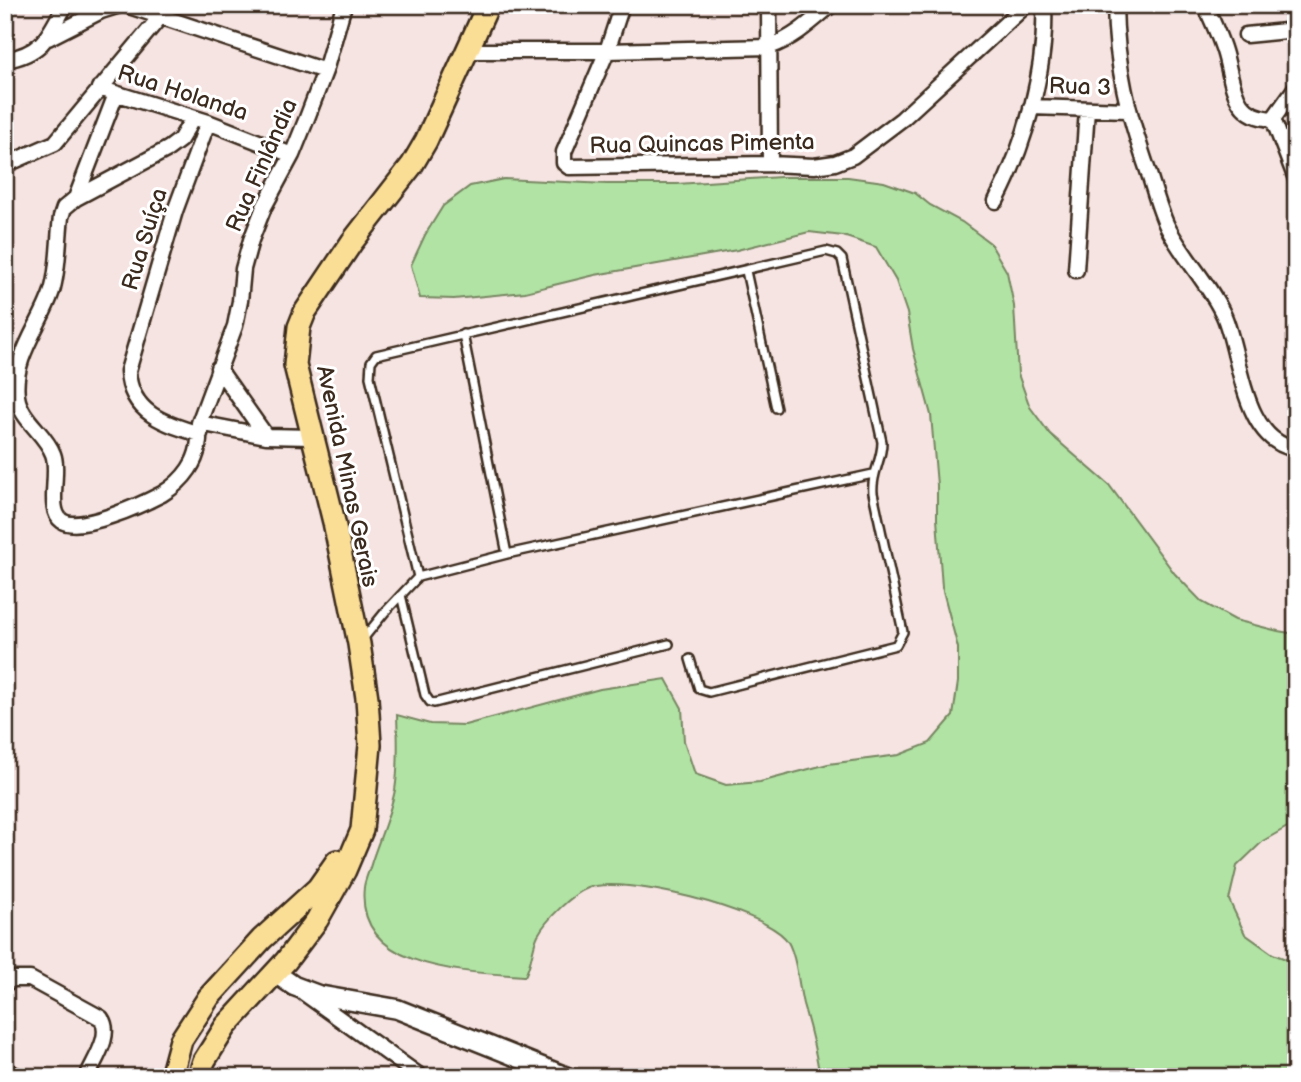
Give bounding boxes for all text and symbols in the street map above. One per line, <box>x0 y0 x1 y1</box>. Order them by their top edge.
street label: Rua Holanda <box>114 59 251 127</box>
street label: Rua 3 <box>1048 72 1112 102</box>
street label: Rua Finlândia <box>220 94 304 236</box>
street label: Rua Quincas Pimenta <box>589 128 815 160</box>
street label: Rua Suíça <box>116 185 174 294</box>
street label: Avenida Minas Gerais <box>310 363 384 590</box>

